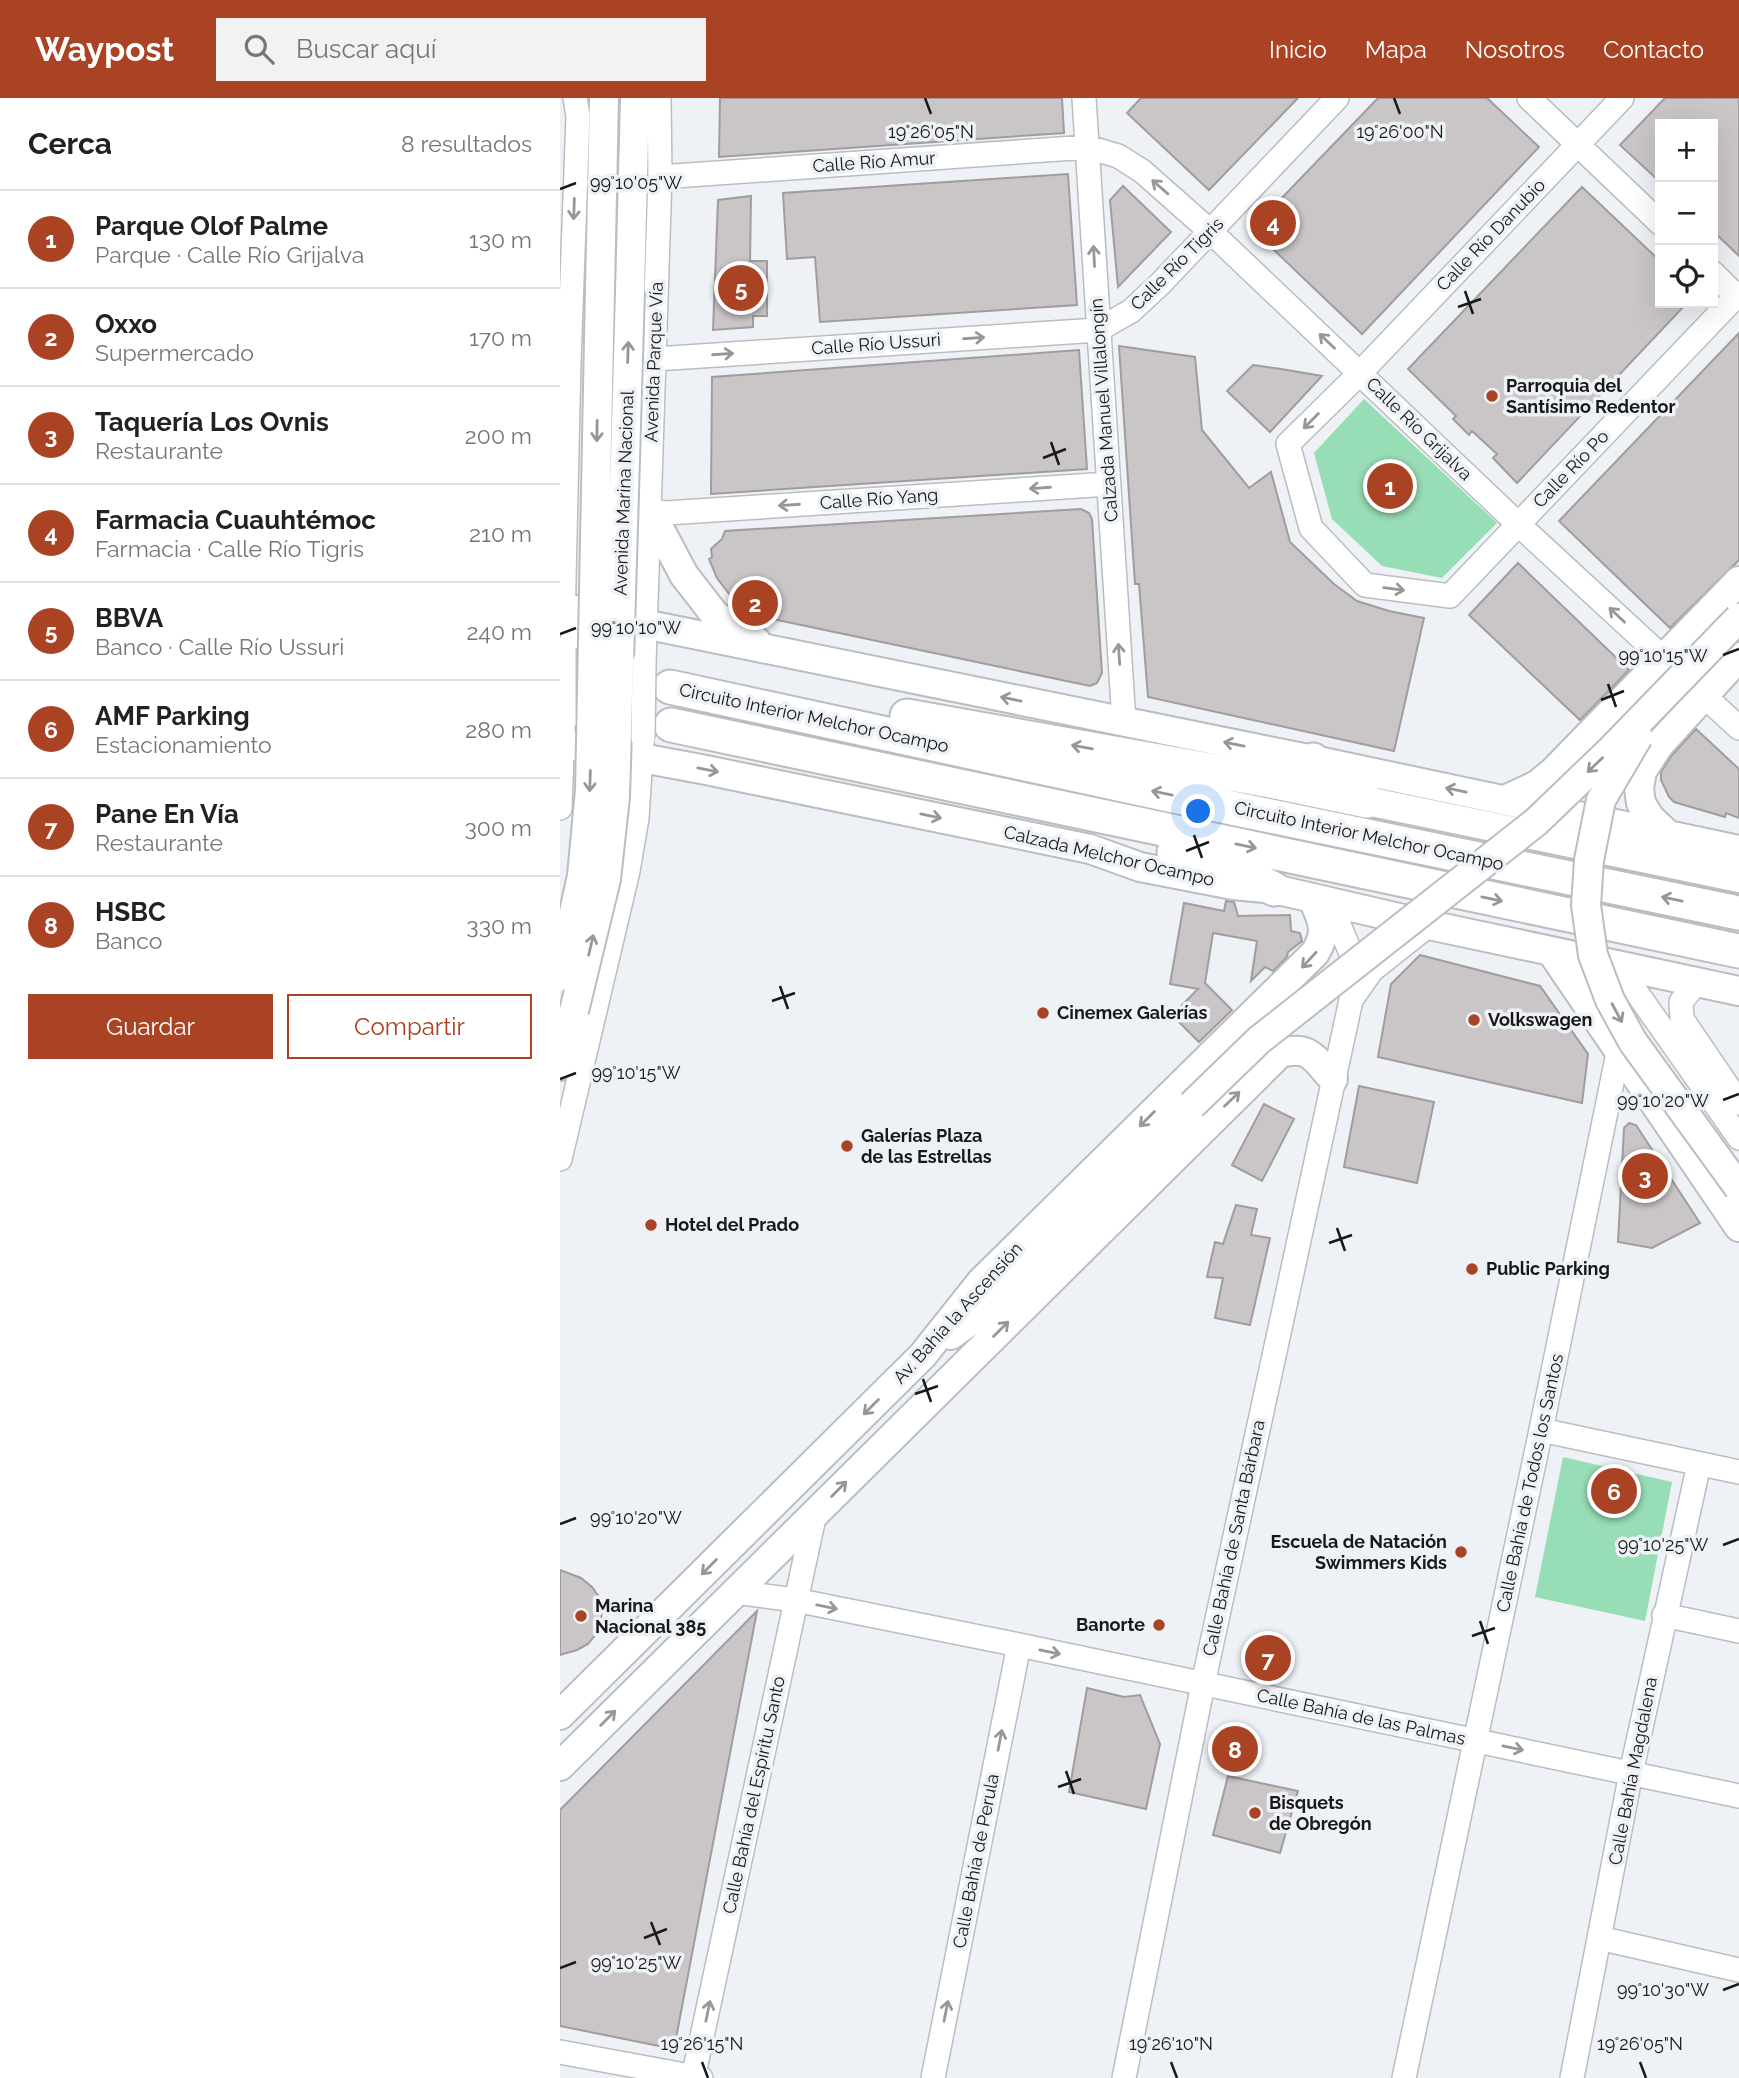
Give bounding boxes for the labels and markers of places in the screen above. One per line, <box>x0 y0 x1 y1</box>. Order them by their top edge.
pin: 4 <box>1250 197 1296 249</box>
pin: 5 <box>718 262 764 314</box>
place label: Parroquia del Santísimo Redentor <box>1506 375 1675 417</box>
marker: Parroquia del Santísimo Redentor <box>1484 388 1500 404</box>
pin: 1 <box>1367 460 1413 512</box>
pin: 2 <box>732 577 778 629</box>
place label: Cinemex Galerías <box>1057 1002 1207 1023</box>
marker: Cinemex Galerías <box>1035 1005 1051 1021</box>
place label: Volkswagen <box>1488 1009 1592 1030</box>
marker: Volkswagen <box>1466 1012 1482 1028</box>
place label: Galerías Plaza de las Estrellas <box>861 1125 992 1167</box>
marker: Galerías Plaza de las Estrellas <box>839 1138 855 1154</box>
pin: 3 <box>1622 1150 1668 1202</box>
place label: Hotel del Prado <box>665 1214 799 1235</box>
marker: Hotel del Prado <box>643 1217 659 1233</box>
place label: Public Parking <box>1486 1258 1610 1279</box>
marker: Public Parking <box>1464 1261 1480 1277</box>
pin: 6 <box>1591 1465 1637 1517</box>
place label: Escuela de Natación Swimmers Kids <box>1271 1531 1447 1573</box>
marker: Escuela de Natación Swimmers Kids <box>1453 1544 1469 1560</box>
place label: Marina Nacional 385 <box>595 1595 706 1637</box>
marker: Marina Nacional 385 <box>573 1608 589 1624</box>
place label: Banorte <box>1076 1614 1145 1635</box>
marker: Banorte <box>1151 1617 1167 1633</box>
pin: 7 <box>1245 1632 1291 1684</box>
pin: 8 <box>1212 1723 1258 1775</box>
place label: Bisquets de Obregón <box>1269 1792 1372 1834</box>
marker: Bisquets de Obregón <box>1247 1805 1263 1821</box>

